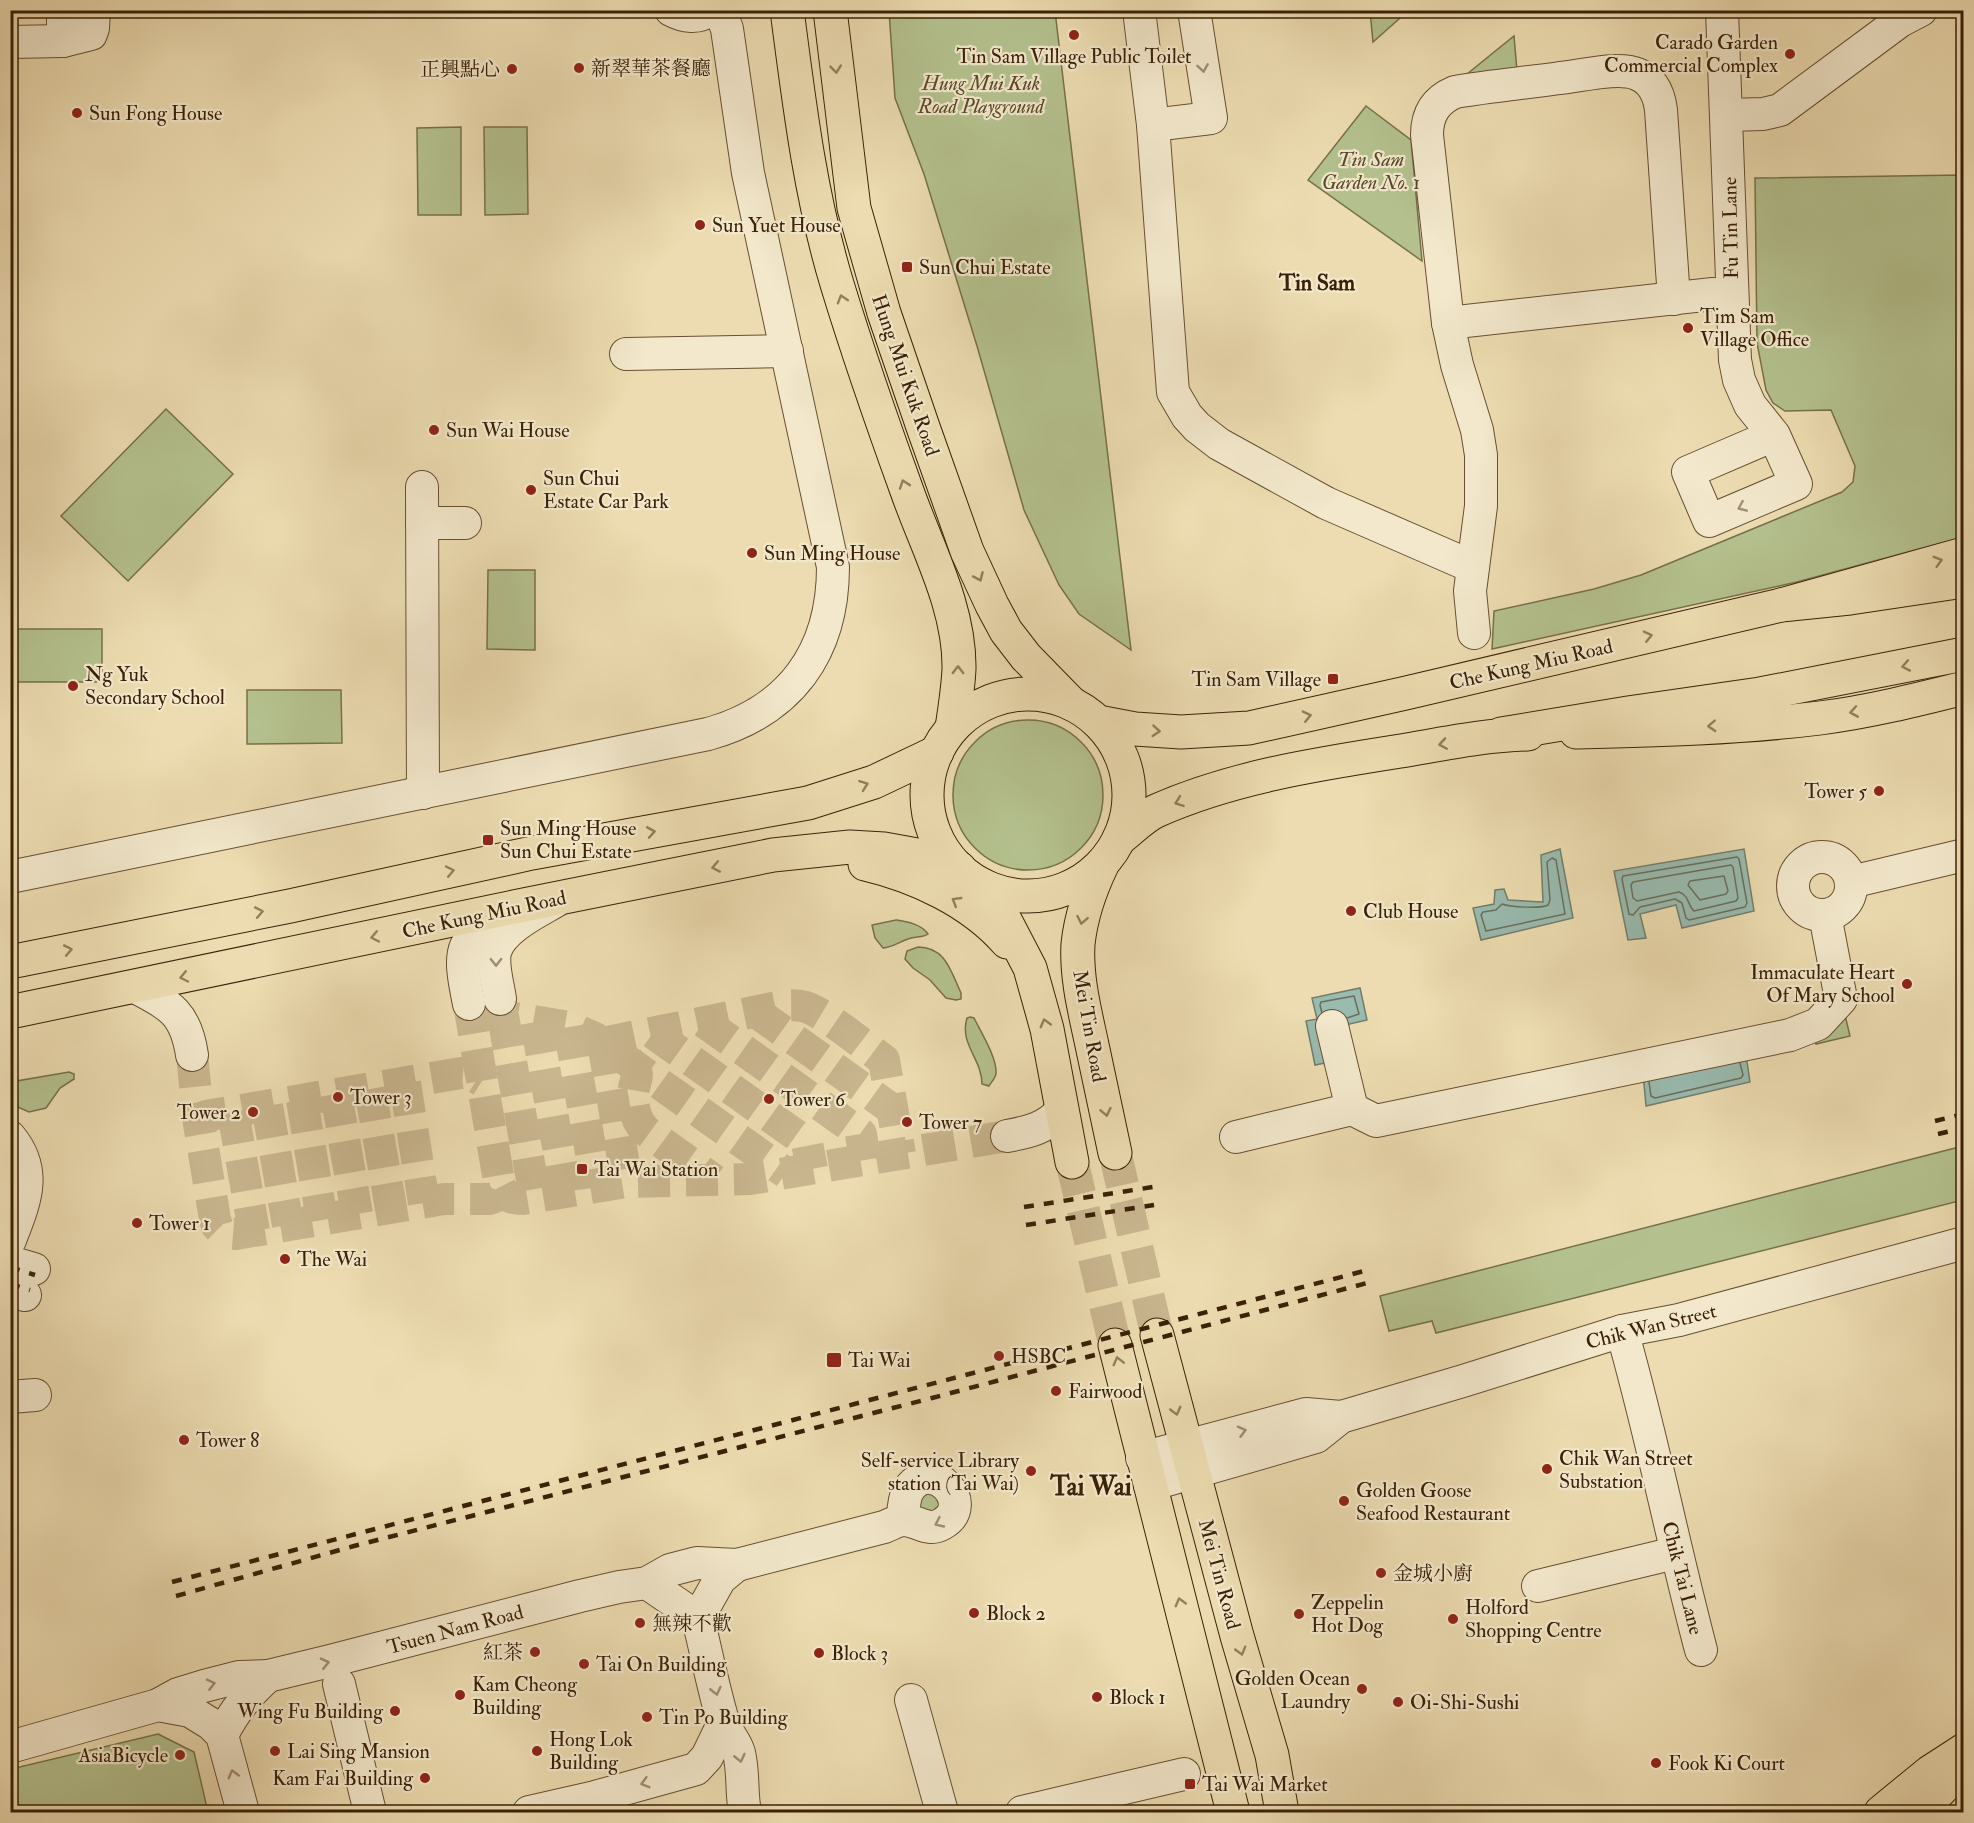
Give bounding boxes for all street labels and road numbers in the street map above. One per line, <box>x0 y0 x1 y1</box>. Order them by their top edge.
street label: Fu Tin Lane <box>1717 177 1744 279</box>
street label: Hung Mui Kuk Road <box>866 291 945 459</box>
street label: Che Kung Miu Road <box>1447 633 1615 695</box>
street label: Che Kung Miu Road <box>400 885 569 944</box>
street label: Mei Tin Road <box>1067 968 1112 1084</box>
street label: Chik Wan Street <box>1583 1298 1720 1355</box>
street label: Mei Tin Road <box>1193 1516 1246 1632</box>
street label: Chik Tai Lane <box>1656 1519 1709 1637</box>
street label: Tsuen Nam Road <box>384 1599 526 1660</box>

